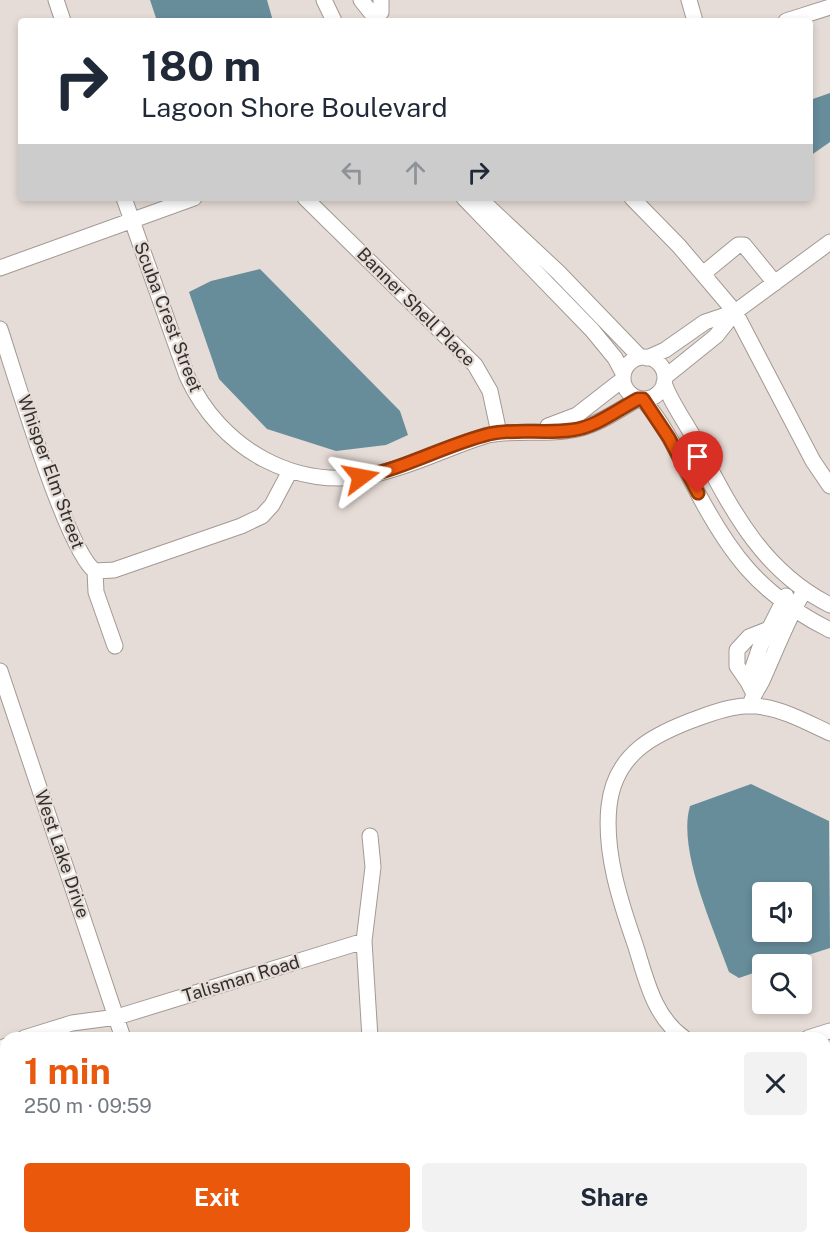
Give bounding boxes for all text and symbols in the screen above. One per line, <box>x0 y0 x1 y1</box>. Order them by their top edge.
text: 180 m <box>141 41 261 90</box>
icon: right <box>42 42 120 120</box>
text: Lagoon Shore Boulevard <box>141 91 448 123</box>
icon: left <box>336 156 369 189</box>
icon: ahead <box>399 156 432 189</box>
icon: right <box>462 156 495 189</box>
street label: Scuba Crest Street <box>130 239 207 395</box>
street label: Banner Shell Place <box>353 243 480 370</box>
street label: Whisper Elm Street <box>14 392 89 552</box>
pin <box>672 431 723 493</box>
icon: arrive <box>681 440 714 473</box>
position arrow <box>329 445 393 509</box>
street label: West Lake Drive <box>31 787 94 921</box>
map controls <box>752 882 812 1014</box>
button: sound <box>752 882 812 942</box>
street label: Talisman Road <box>180 951 302 1006</box>
button: search <box>752 954 812 1014</box>
text: 1 min <box>24 1050 111 1092</box>
button: close <box>744 1052 807 1115</box>
text: 250 m · 09:59 <box>24 1094 152 1118</box>
button: Exit <box>24 1163 410 1232</box>
button: Share <box>422 1163 807 1232</box>

